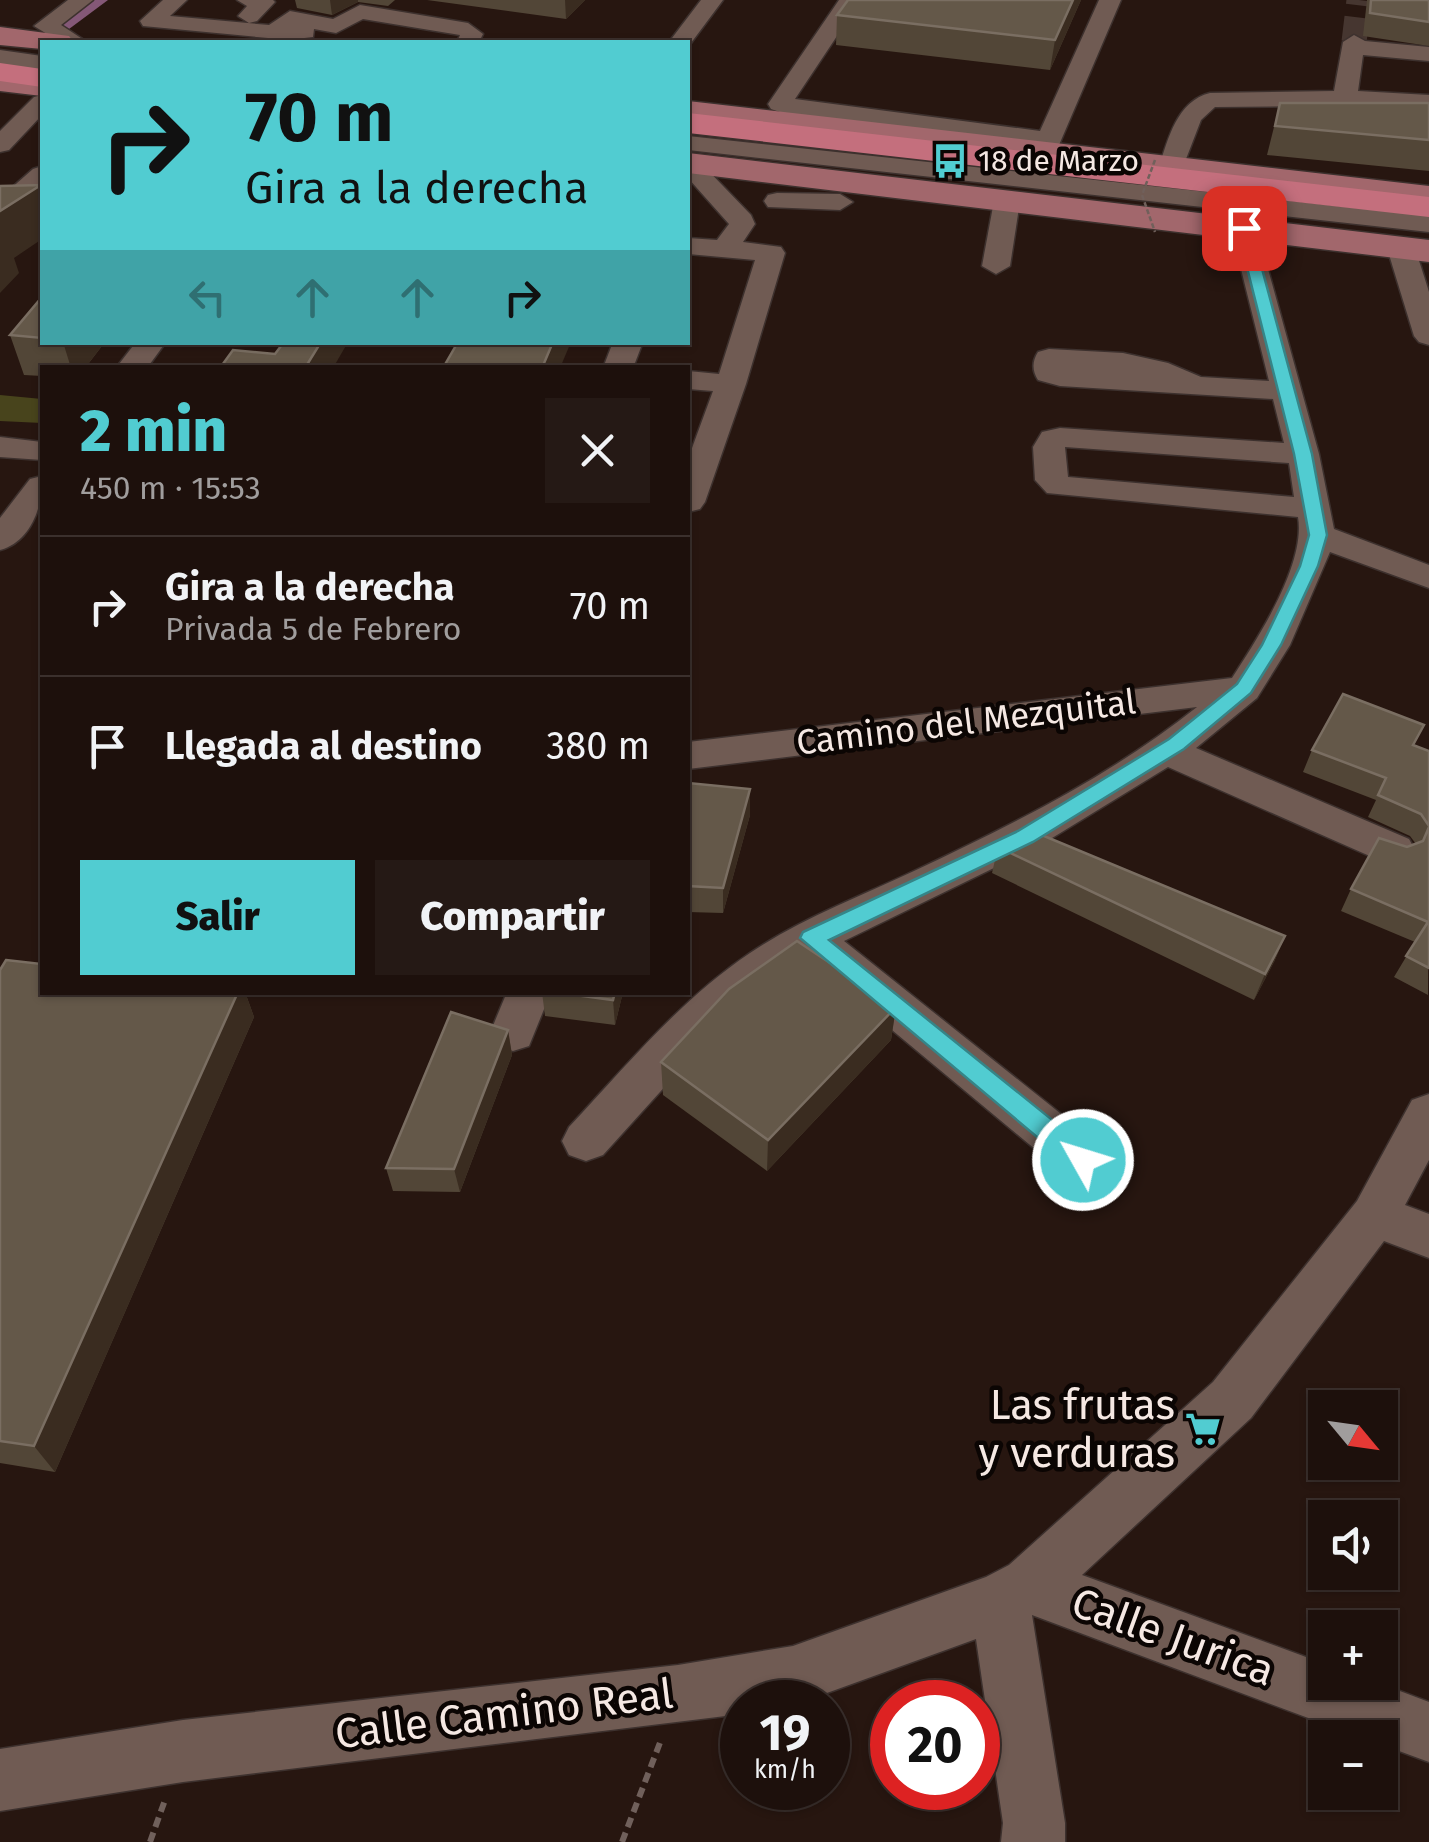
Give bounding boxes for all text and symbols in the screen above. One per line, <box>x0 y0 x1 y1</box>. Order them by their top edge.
text: 70 m <box>245 76 394 160</box>
icon: right <box>80 80 210 210</box>
bus stop icon: 18 de Marzo <box>931 142 969 180</box>
place label: 18 de Marzo <box>978 143 1139 179</box>
text: Gira a la derecha <box>245 161 588 215</box>
pin <box>1202 186 1287 271</box>
icon: arrive <box>1217 201 1272 256</box>
icon: left <box>180 270 235 325</box>
icon: ahead <box>285 270 340 325</box>
icon: ahead <box>390 270 445 325</box>
icon: right <box>495 270 550 325</box>
text: 2 min <box>80 395 227 467</box>
button: close <box>545 398 650 503</box>
text: 450 m · 15:53 <box>80 469 261 507</box>
text: Gira a la derecha <box>165 564 455 610</box>
icon: right <box>80 579 135 634</box>
text: 70 m <box>570 583 650 629</box>
text: Privada 5 de Febrero <box>165 610 462 648</box>
street label: Camino del Mezquital <box>794 680 1138 764</box>
icon: arrive <box>80 719 135 774</box>
text: Llegada al destino <box>165 723 482 769</box>
text: 380 m <box>546 723 650 769</box>
button: Salir <box>80 860 355 975</box>
button: Compartir <box>375 860 650 975</box>
position arrow <box>1031 1108 1135 1212</box>
place label: Las frutas y verduras <box>979 1380 1175 1478</box>
north arrow <box>1308 1390 1398 1480</box>
map controls <box>1308 1390 1398 1810</box>
supermarket icon: Las frutas y verduras <box>1184 1410 1222 1448</box>
button: sound <box>1308 1500 1398 1590</box>
street label: Calle Jurica <box>1065 1577 1281 1697</box>
button: + <box>1308 1610 1398 1700</box>
street label: Calle Camino Real <box>332 1668 676 1760</box>
speed limit sign: 20 <box>870 1680 1000 1810</box>
text: 19 <box>759 1703 811 1763</box>
button: − <box>1308 1720 1398 1810</box>
text: km/h <box>754 1755 816 1785</box>

